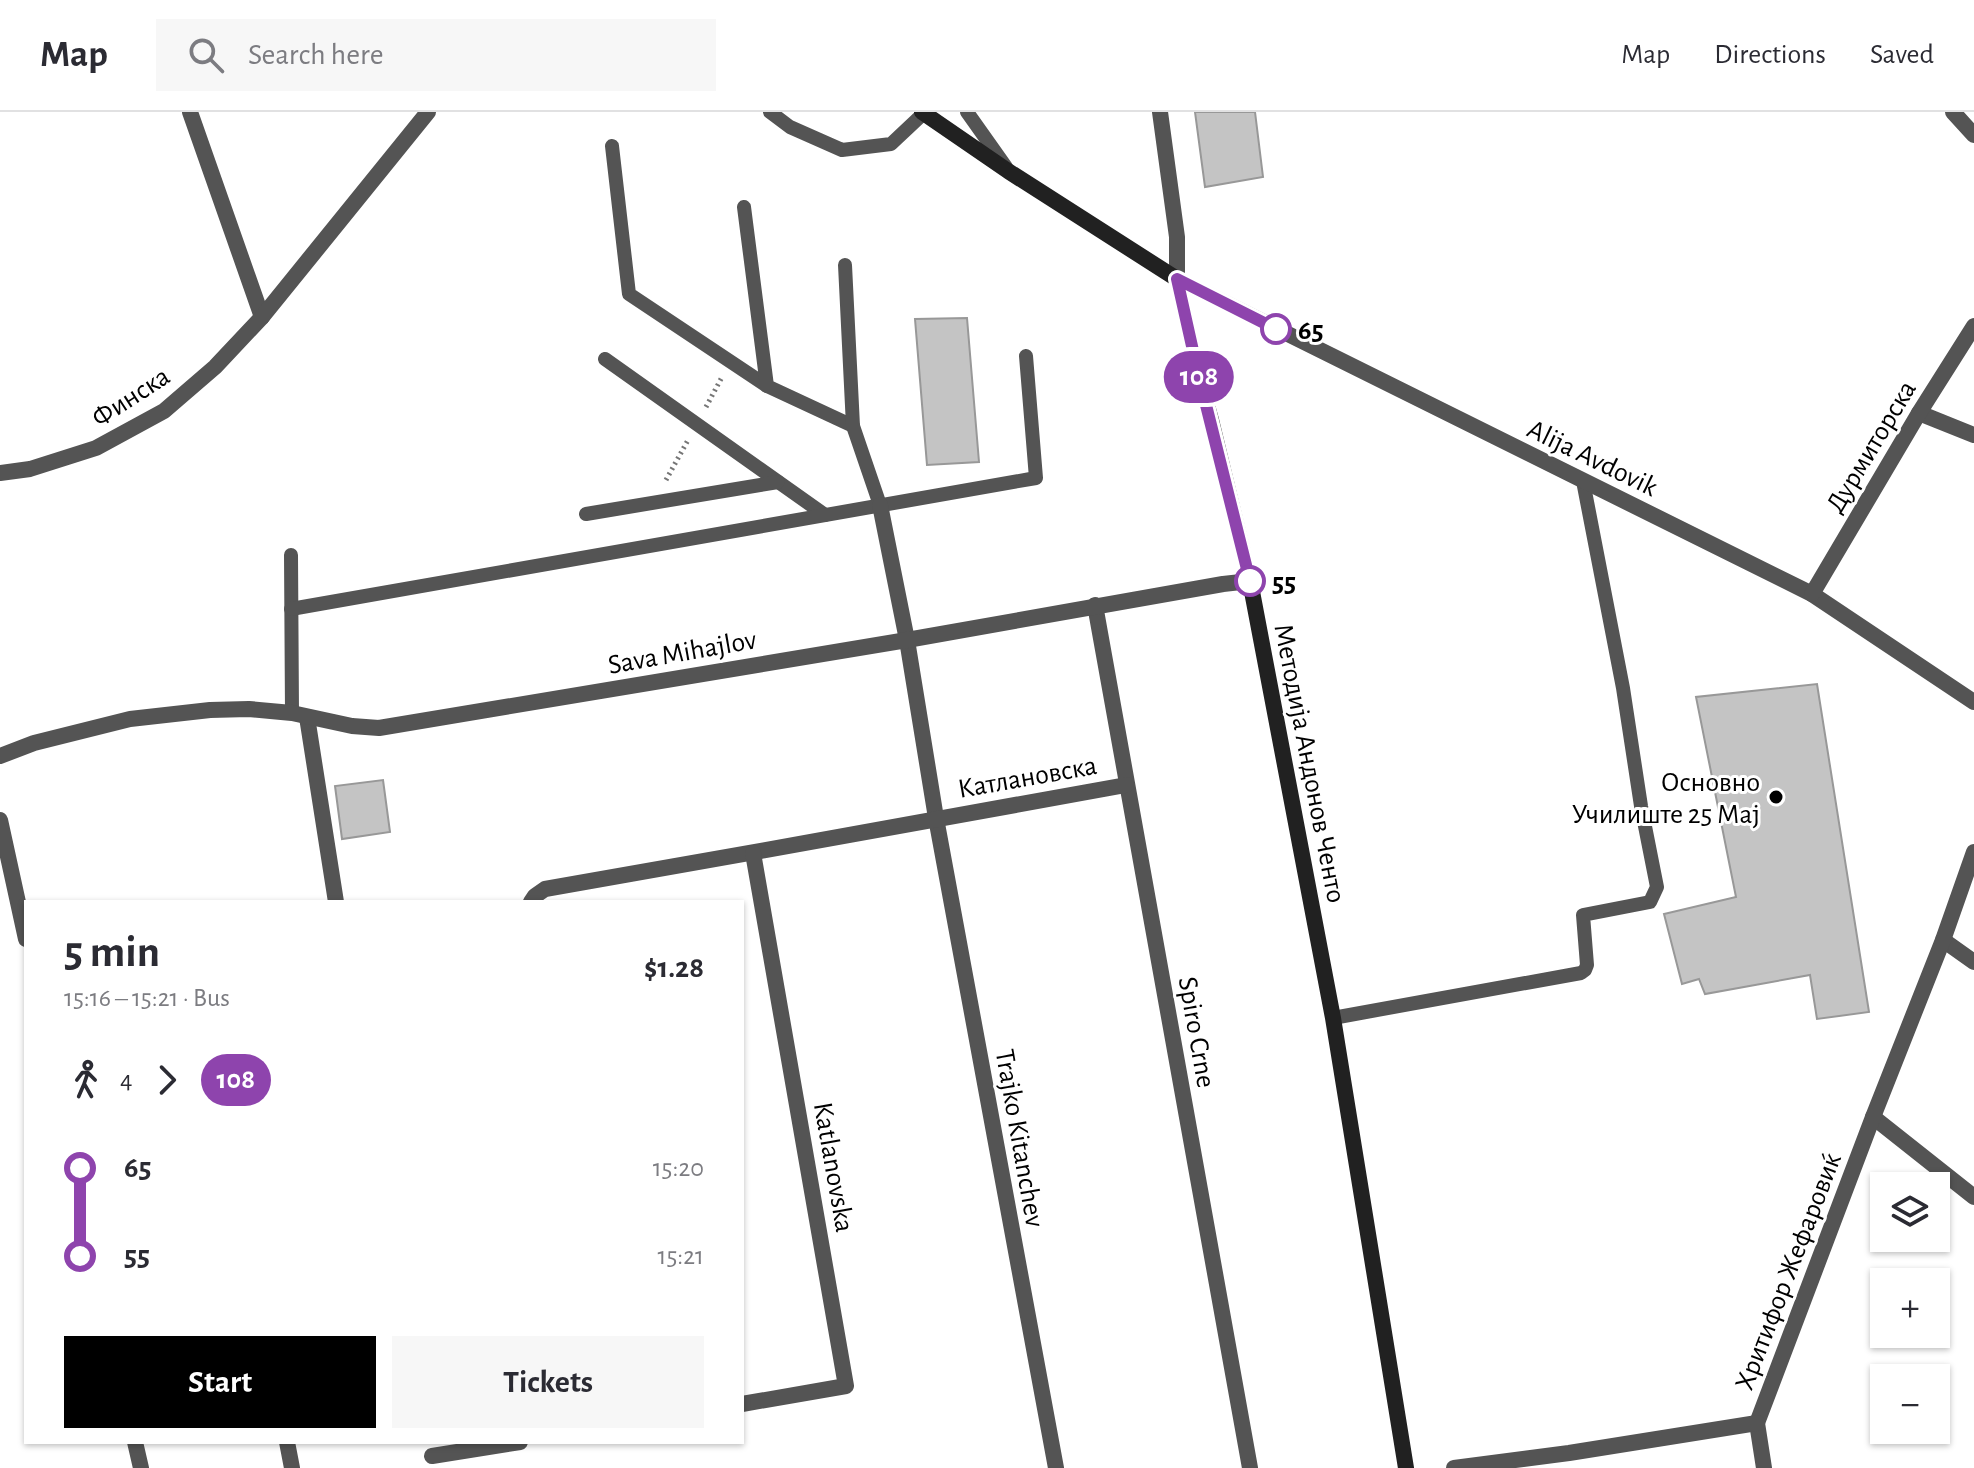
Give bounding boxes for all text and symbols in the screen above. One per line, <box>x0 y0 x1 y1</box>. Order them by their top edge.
search box <box>156 19 716 91</box>
icon: search <box>184 33 228 77</box>
text: Map <box>40 36 108 74</box>
text: Search here <box>248 40 384 70</box>
text: Map <box>1621 41 1670 69</box>
text: Directions <box>1714 41 1826 69</box>
text: Saved <box>1870 41 1934 69</box>
marker: 65 <box>1261 314 1291 344</box>
place label: 65 <box>1298 317 1324 345</box>
line badge: 108 <box>1153 351 1245 403</box>
street label: Финска <box>87 362 175 433</box>
text: 108 <box>1180 363 1218 391</box>
street label: Дурмиторска <box>1821 376 1922 518</box>
street label: Alija Avdovik <box>1523 415 1662 502</box>
marker: 55 <box>1235 566 1265 596</box>
place label: 55 <box>1272 569 1296 597</box>
street label: Методија Андонов Ченто <box>1268 622 1350 905</box>
street label: Sava Mihajlov <box>606 626 759 680</box>
street label: Катлановска <box>956 752 1099 804</box>
place label: Основно Училиште 25 Мај <box>1572 769 1760 829</box>
marker: Основно Училиште 25 Мај <box>1767 788 1785 806</box>
text: 5 min <box>64 931 160 975</box>
text: $1.28 <box>644 953 704 983</box>
street label: Spiro Crne <box>1173 975 1220 1090</box>
text: 15:16 – 15:21 · Bus <box>64 985 230 1011</box>
street label: Trajko Kitanchev <box>990 1047 1048 1230</box>
icon: walk <box>64 1058 108 1102</box>
icon: forward <box>145 1058 189 1102</box>
text: 108 <box>217 1066 255 1094</box>
text: 4 <box>120 1067 133 1093</box>
street label: Katlanovska <box>808 1100 858 1235</box>
street label: Хритифор Жефаровиќ <box>1731 1149 1847 1394</box>
text: 65 <box>124 1153 151 1183</box>
text: 15:20 <box>653 1155 704 1181</box>
map controls <box>1870 1172 1950 1444</box>
button: layers <box>1870 1172 1950 1252</box>
text: 55 <box>124 1241 150 1271</box>
text: 15:21 <box>657 1243 704 1269</box>
button: + <box>1870 1268 1950 1348</box>
button: Start <box>64 1336 376 1428</box>
button: Tickets <box>392 1336 704 1428</box>
button: − <box>1870 1364 1950 1444</box>

